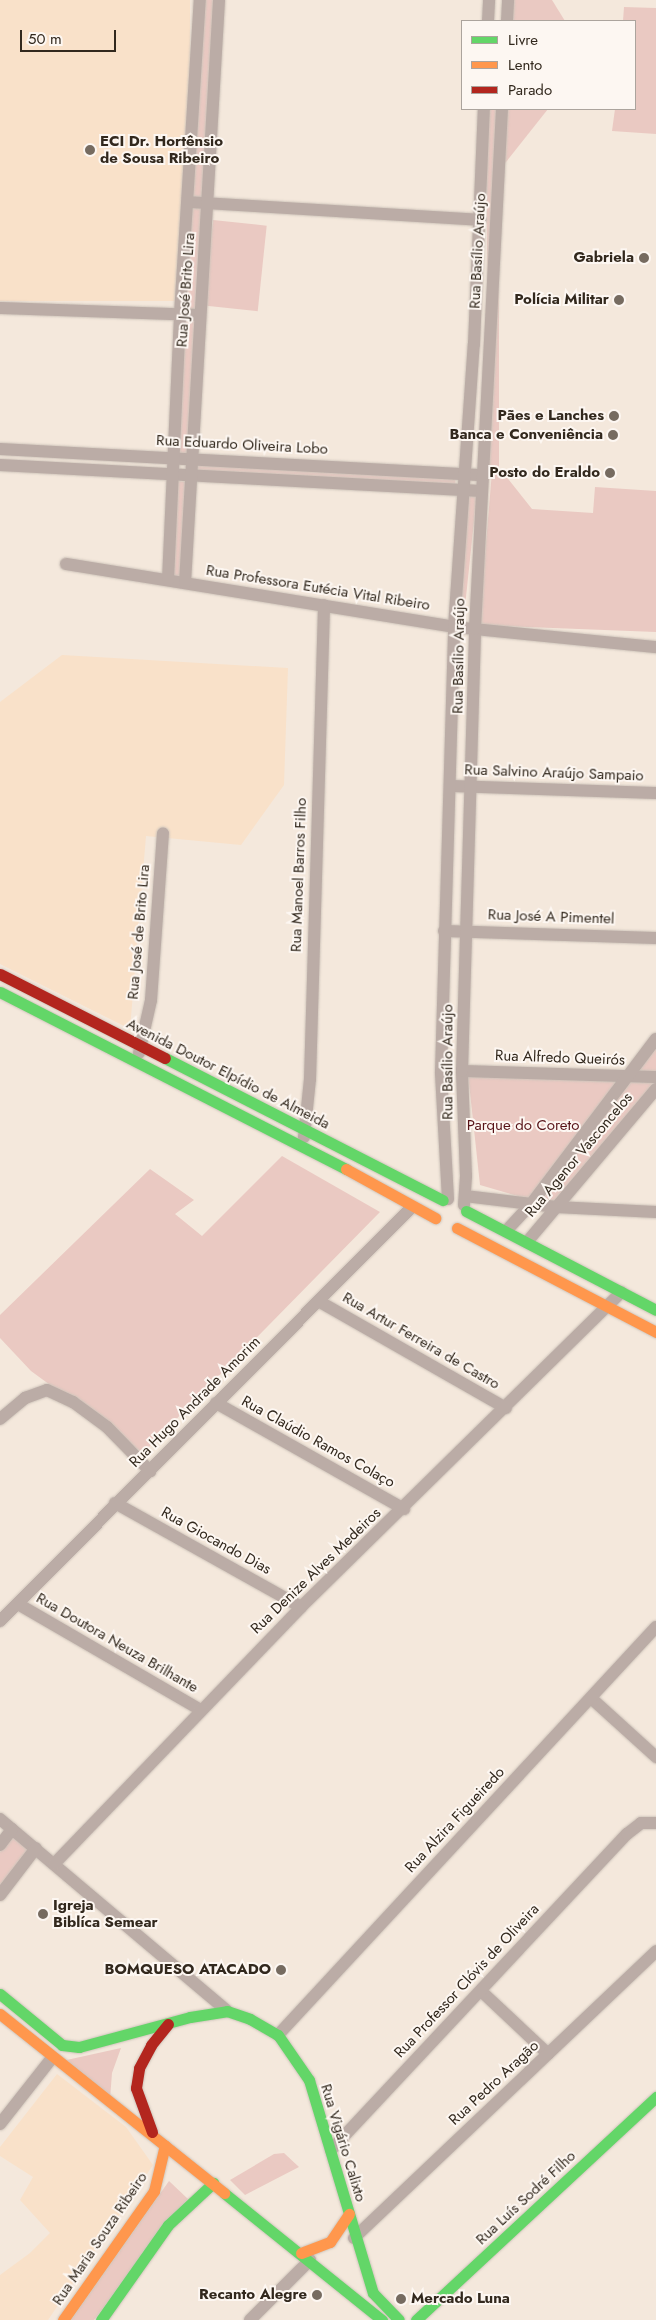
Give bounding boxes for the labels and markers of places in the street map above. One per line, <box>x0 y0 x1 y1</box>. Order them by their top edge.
place label: ECI Dr. Hortênsio de Sousa Ribeiro <box>100 132 223 167</box>
marker: ECI Dr. Hortênsio de Sousa Ribeiro <box>84 144 96 156</box>
place label: Gabriela <box>573 249 634 267</box>
marker: Gabriela <box>638 252 650 264</box>
place label: Polícia Militar <box>514 291 609 309</box>
marker: Polícia Militar <box>613 294 625 306</box>
place label: Pães e Lanches <box>497 407 604 425</box>
marker: Pães e Lanches <box>608 410 620 422</box>
place label: Banca e Conveniência <box>449 426 603 444</box>
marker: Banca e Conveniência <box>607 429 619 441</box>
place label: Posto do Eraldo <box>489 464 600 482</box>
marker: Posto do Eraldo <box>604 467 616 479</box>
place label: Igreja Biblíca Semear <box>53 1896 158 1931</box>
marker: Igreja Biblíca Semear <box>37 1908 49 1920</box>
place label: BOMQUESO ATACADO <box>105 1961 271 1979</box>
marker: BOMQUESO ATACADO <box>275 1964 287 1976</box>
place label: Recanto Alegre <box>199 2286 307 2304</box>
marker: Recanto Alegre <box>311 2289 323 2301</box>
place label: Mercado Luna <box>411 2290 510 2308</box>
marker: Mercado Luna <box>395 2293 407 2305</box>

